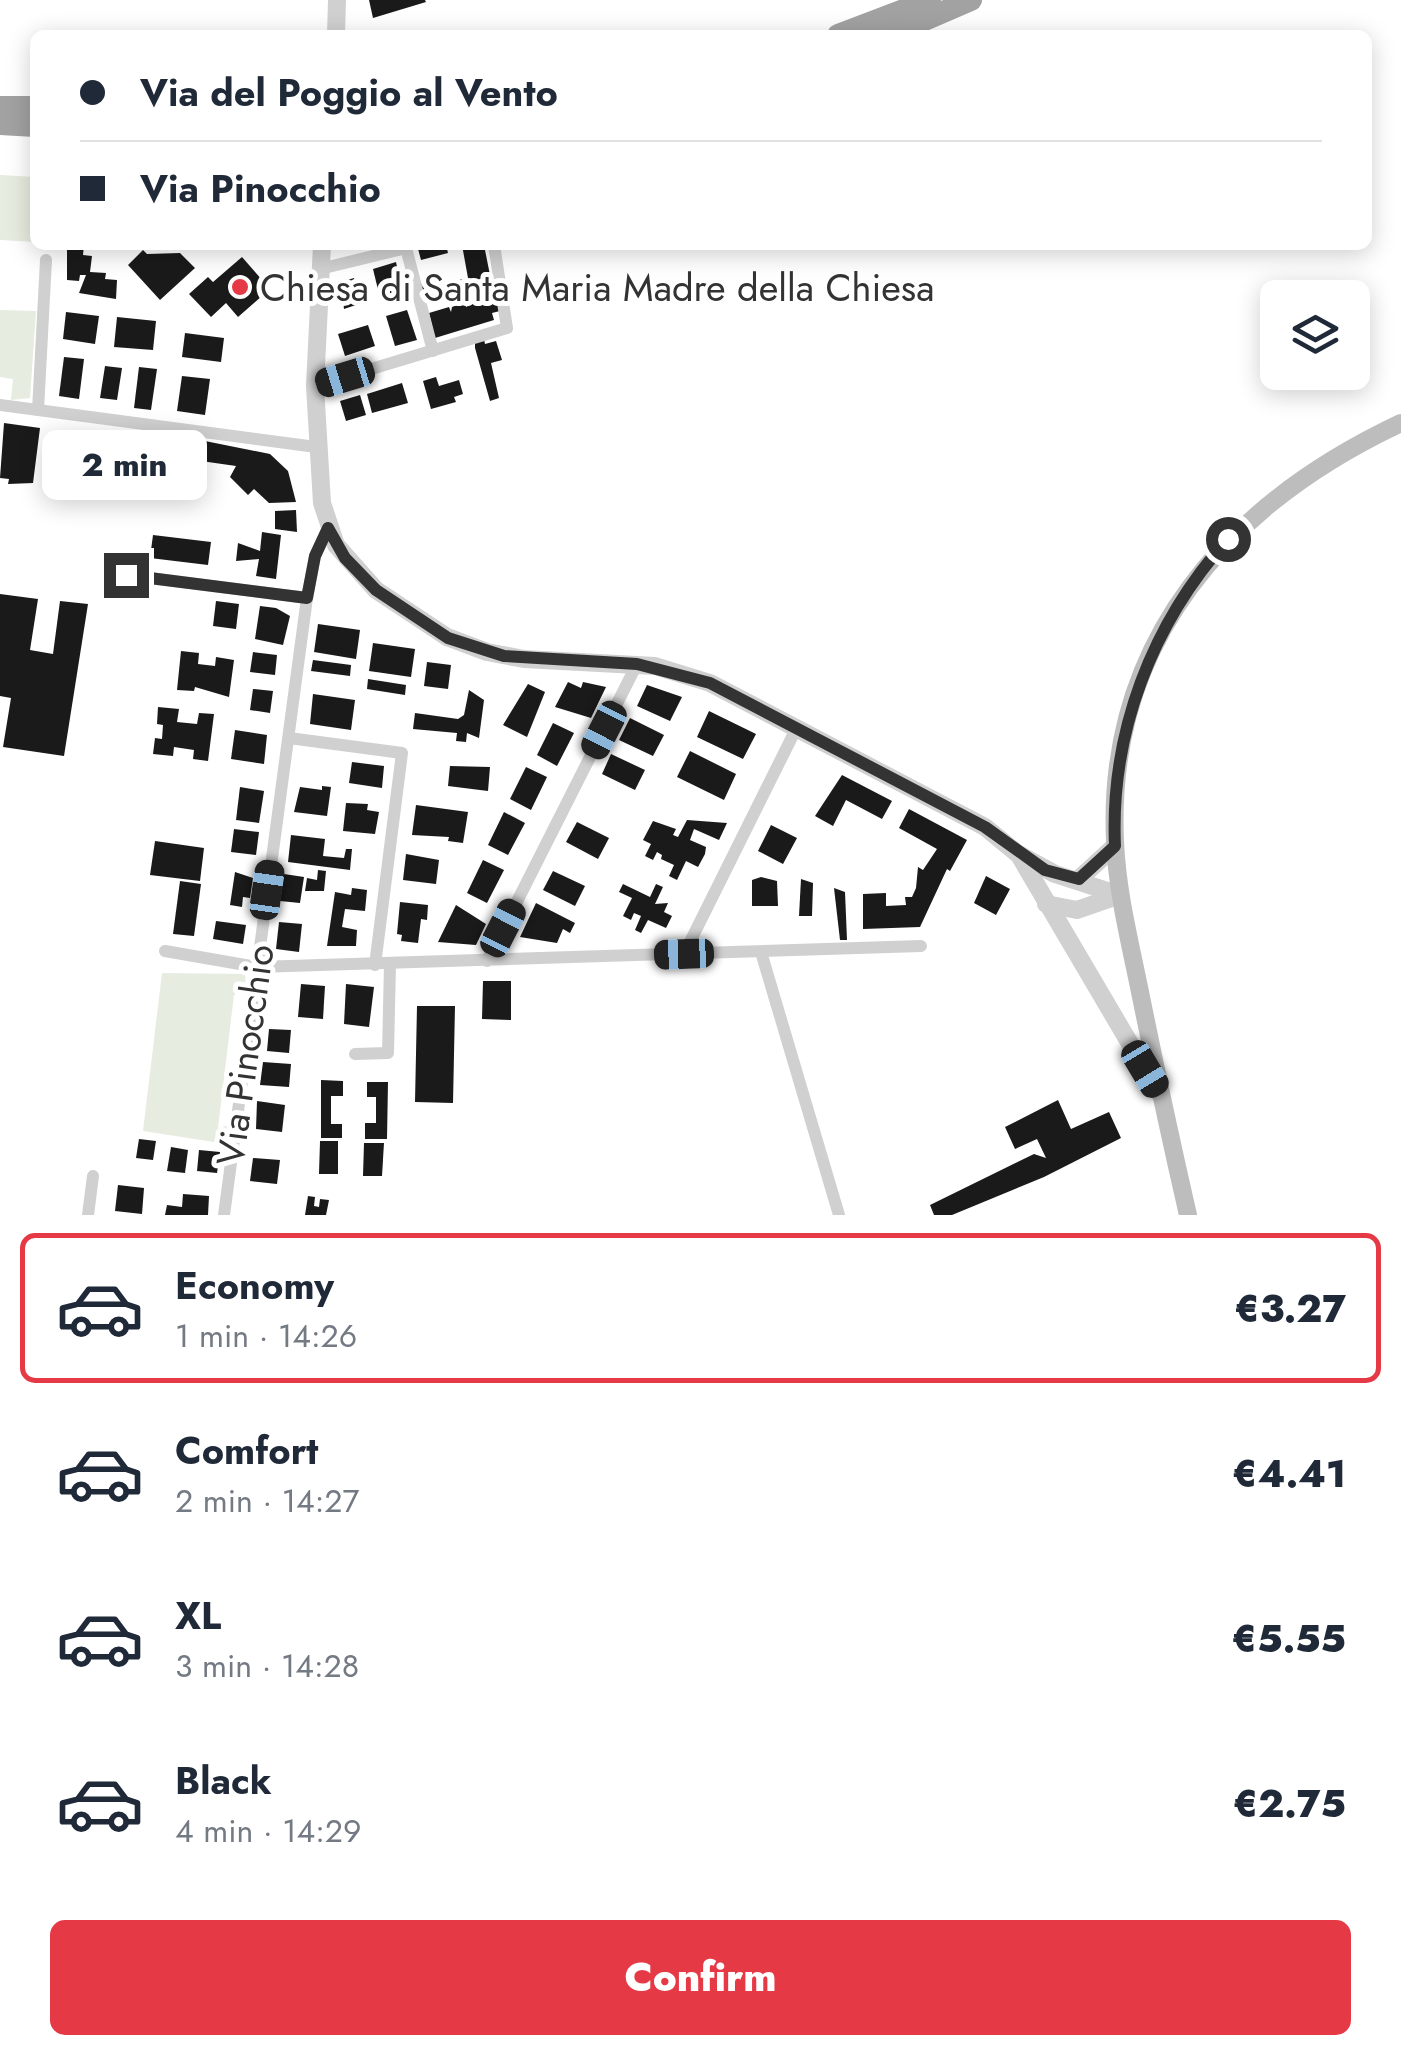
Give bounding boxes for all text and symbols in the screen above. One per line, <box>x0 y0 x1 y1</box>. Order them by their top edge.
text: Via del Poggio al Vento <box>140 65 558 120</box>
text: Via Pinocchio <box>140 161 381 216</box>
place label: Chiesa di Santa Maria Madre della Chiesa <box>260 260 934 315</box>
marker: Chiesa di Santa Maria Madre della Chiesa <box>229 276 251 298</box>
map controls <box>1260 280 1370 390</box>
button: layers <box>1260 280 1370 390</box>
car <box>312 354 378 400</box>
callout: 2 min <box>44 430 208 500</box>
text: 2 min <box>82 442 167 488</box>
route start <box>1206 517 1251 562</box>
route end <box>104 553 149 598</box>
car <box>577 696 631 764</box>
car <box>248 858 286 922</box>
car <box>476 894 530 962</box>
car <box>653 938 715 970</box>
street label: Via Pinocchio <box>202 941 288 1169</box>
car <box>1117 1036 1173 1102</box>
text: Economy <box>175 1258 334 1313</box>
icon: car <box>55 1263 145 1353</box>
text: €3.27 <box>1234 1281 1346 1336</box>
text: 1 min · 14:26 <box>175 1313 357 1359</box>
text: Comfort <box>175 1423 318 1478</box>
icon: car <box>55 1428 145 1518</box>
text: €4.41 <box>1232 1446 1346 1501</box>
text: 2 min · 14:27 <box>175 1478 359 1524</box>
text: XL <box>175 1588 221 1643</box>
icon: car <box>55 1593 145 1683</box>
text: €5.55 <box>1232 1611 1346 1666</box>
text: 3 min · 14:28 <box>175 1643 359 1689</box>
text: Black <box>175 1753 272 1808</box>
icon: car <box>55 1758 145 1848</box>
text: €2.75 <box>1233 1776 1346 1831</box>
text: 4 min · 14:29 <box>175 1808 361 1854</box>
button: Confirm <box>50 1920 1351 2035</box>

